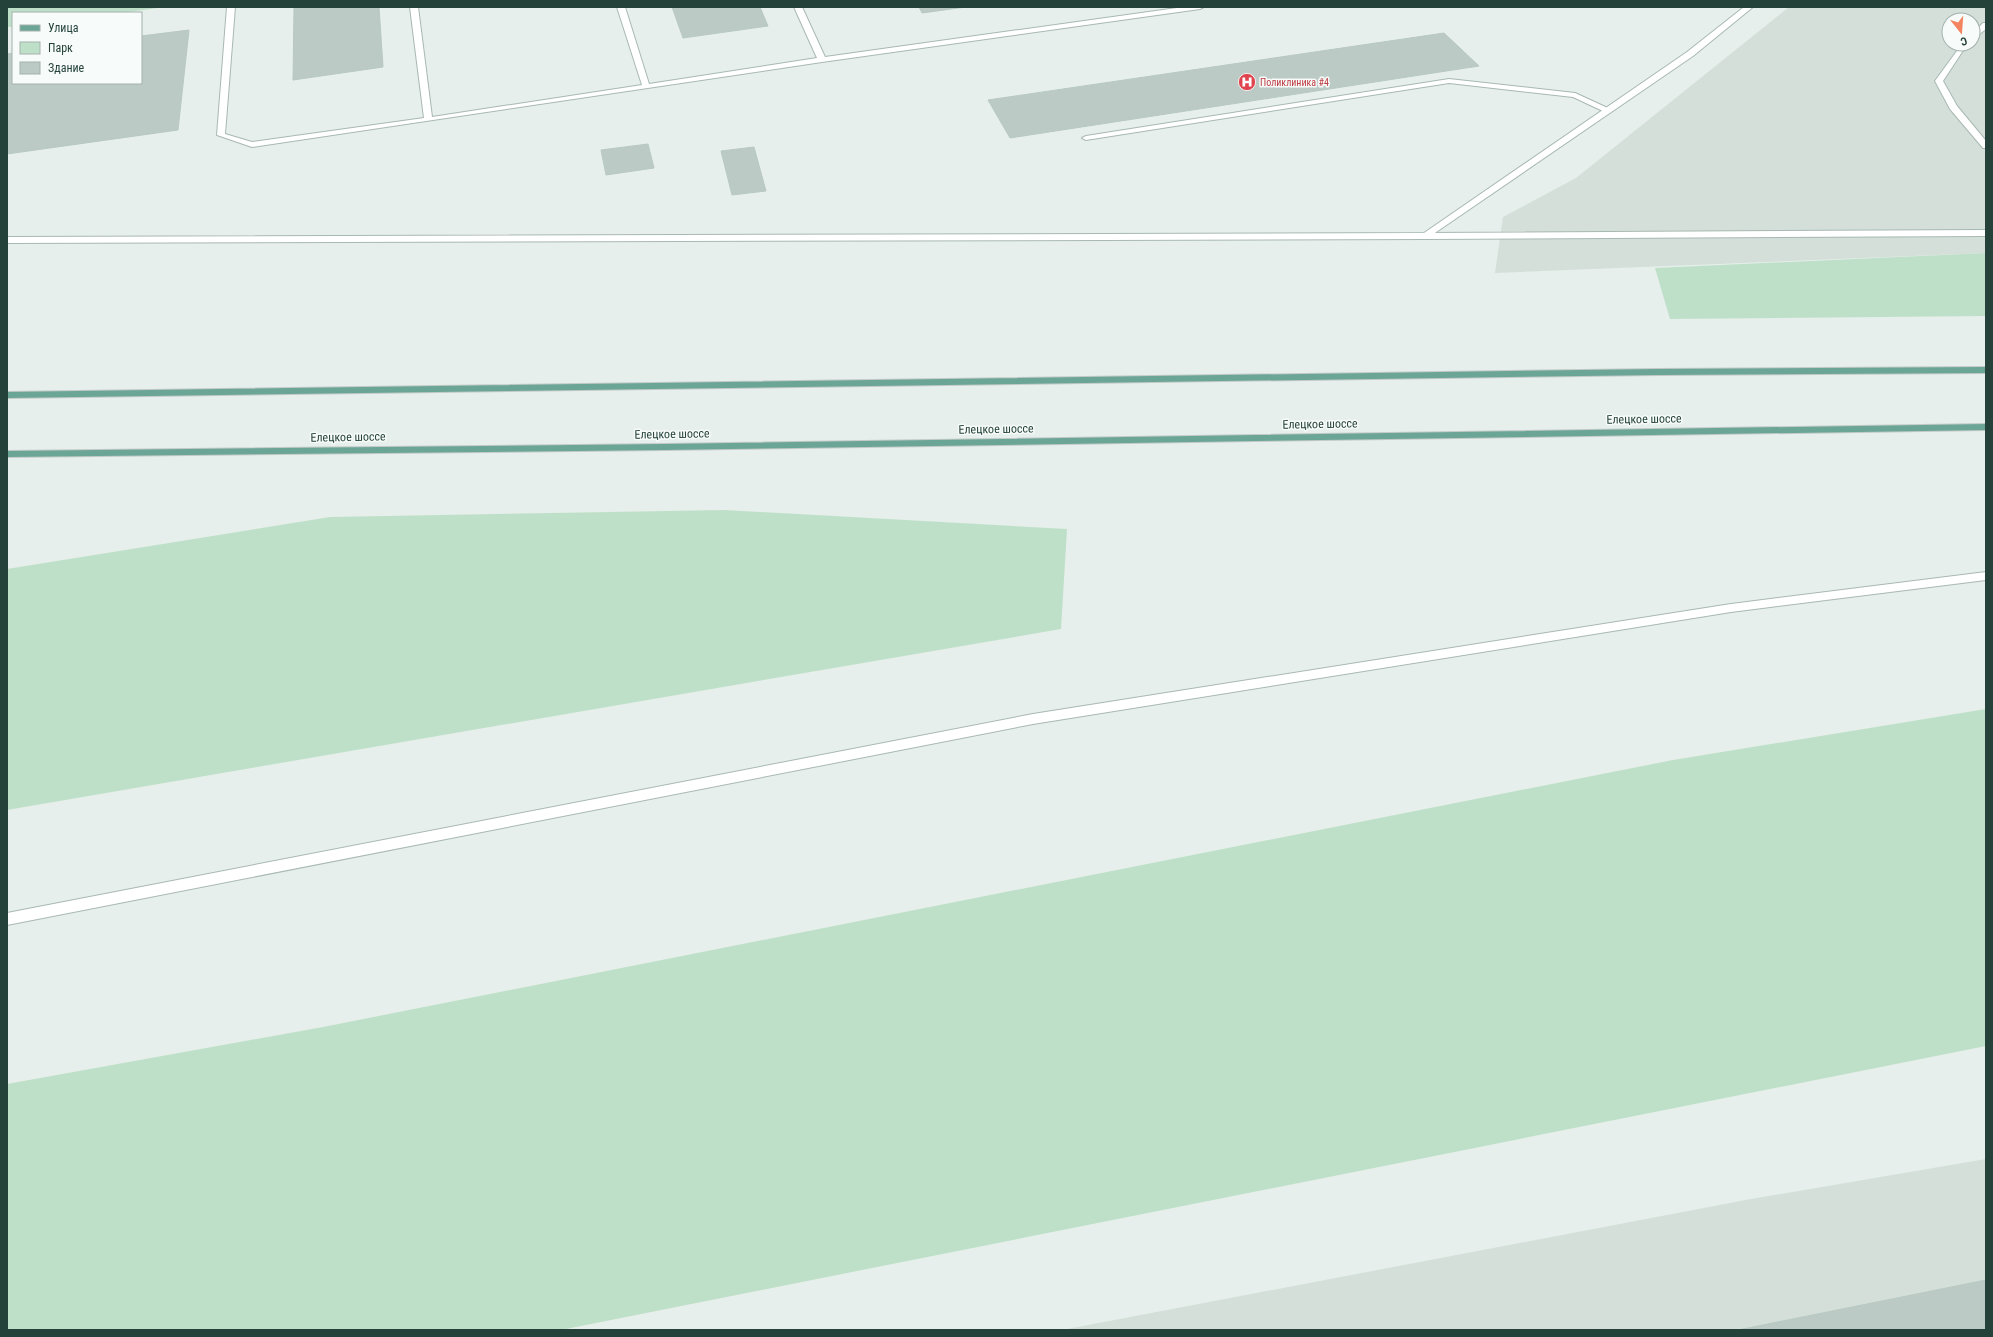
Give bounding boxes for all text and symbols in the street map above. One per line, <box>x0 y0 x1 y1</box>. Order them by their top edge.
legend <box>12 12 142 84</box>
north arrow <box>1941 12 1981 52</box>
text: Улица <box>48 21 79 35</box>
text: С <box>1959 34 1969 48</box>
text: Парк <box>48 41 73 55</box>
text: Здание <box>48 61 85 75</box>
hospital icon: Поликлиника #4 <box>1237 72 1257 92</box>
place label: Поликлиника #4 <box>1260 77 1329 88</box>
street label: Елецкое шоссе <box>1606 411 1682 427</box>
street label: Елецкое шоссе <box>1282 416 1358 432</box>
street label: Елецкое шоссе <box>958 421 1034 437</box>
street label: Елецкое шоссе <box>634 426 710 442</box>
street label: Елецкое шоссе <box>310 429 386 445</box>

